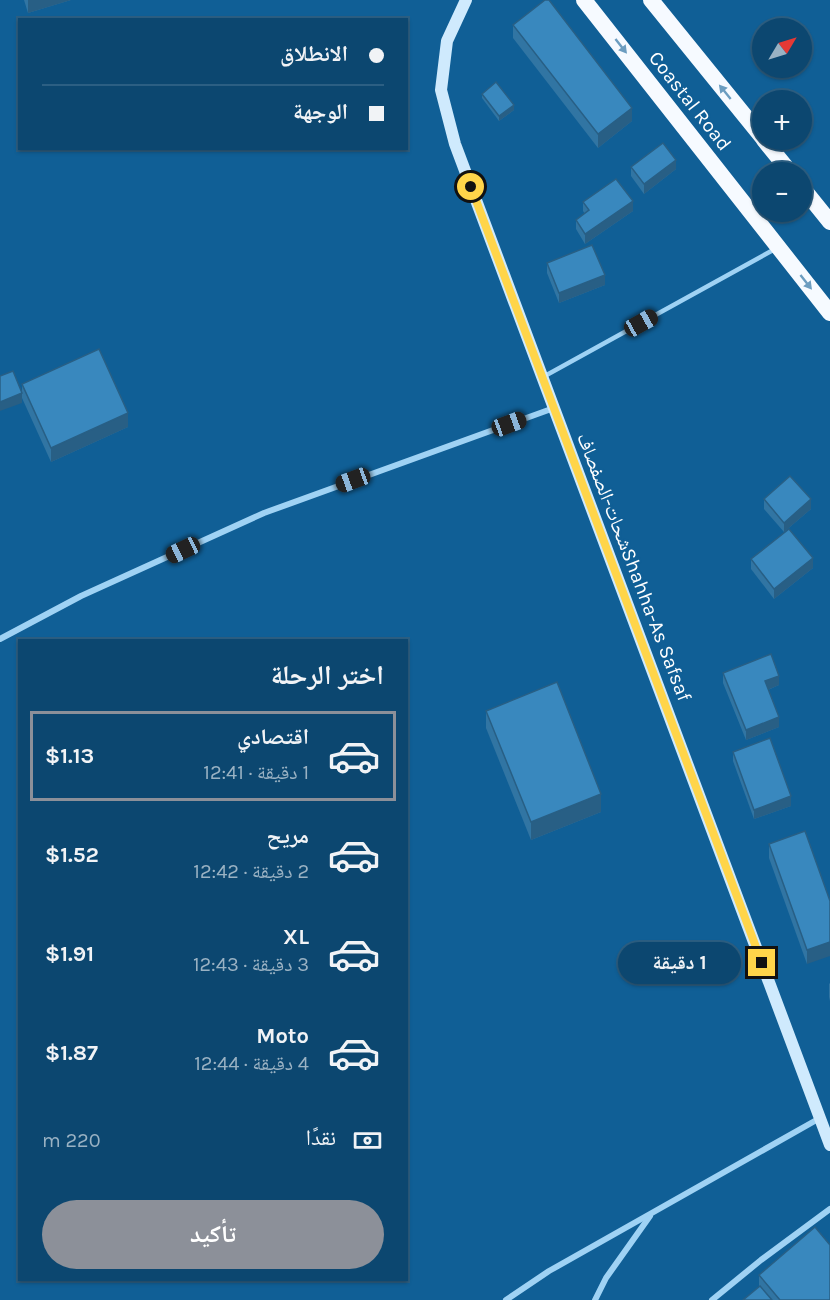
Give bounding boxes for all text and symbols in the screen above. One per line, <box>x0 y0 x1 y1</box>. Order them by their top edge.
north arrow <box>752 18 812 78</box>
map controls <box>752 18 812 222</box>
one-way arrow <box>614 38 627 54</box>
text: الانطلاق <box>280 41 348 67</box>
street label: Coastal Road <box>644 47 736 155</box>
one-way arrow <box>719 84 732 100</box>
button: + <box>752 90 812 150</box>
text: الوجهة <box>293 99 348 125</box>
button: − <box>752 162 812 222</box>
route start <box>457 173 484 200</box>
one-way arrow <box>799 274 812 290</box>
car <box>621 306 661 340</box>
car <box>489 409 529 439</box>
street label: شحات-الصفصافShahha-As Safsaf <box>572 430 696 705</box>
car <box>333 465 373 495</box>
car <box>163 534 203 566</box>
text: اختر الرحلة <box>271 659 384 691</box>
text: اقتصادي <box>237 724 309 750</box>
icon: car <box>327 729 381 783</box>
text: $1.13 <box>45 743 94 769</box>
text: 1 دقيقة · 12:41 <box>203 761 309 784</box>
text: مريح <box>266 823 309 849</box>
icon: car <box>327 828 381 882</box>
text: $1.52 <box>45 842 99 868</box>
text: 2 دقيقة · 12:42 <box>193 860 309 883</box>
text: XL <box>283 924 309 950</box>
icon: car <box>327 927 381 981</box>
text: $1.91 <box>45 941 94 967</box>
callout: 1 دقيقة <box>618 942 741 984</box>
route end <box>748 949 775 976</box>
text: 1 دقيقة <box>652 951 707 974</box>
text: 3 دقيقة · 12:43 <box>193 953 309 976</box>
text: Moto <box>256 1023 309 1049</box>
icon: car <box>327 1026 381 1080</box>
text: $1.87 <box>45 1040 98 1066</box>
text: 4 دقيقة · 12:44 <box>194 1052 309 1075</box>
icon: cash <box>351 1124 384 1157</box>
text: نقدًا <box>306 1125 336 1151</box>
text: 220 m <box>42 1129 101 1152</box>
button: تأكيد <box>42 1200 384 1269</box>

